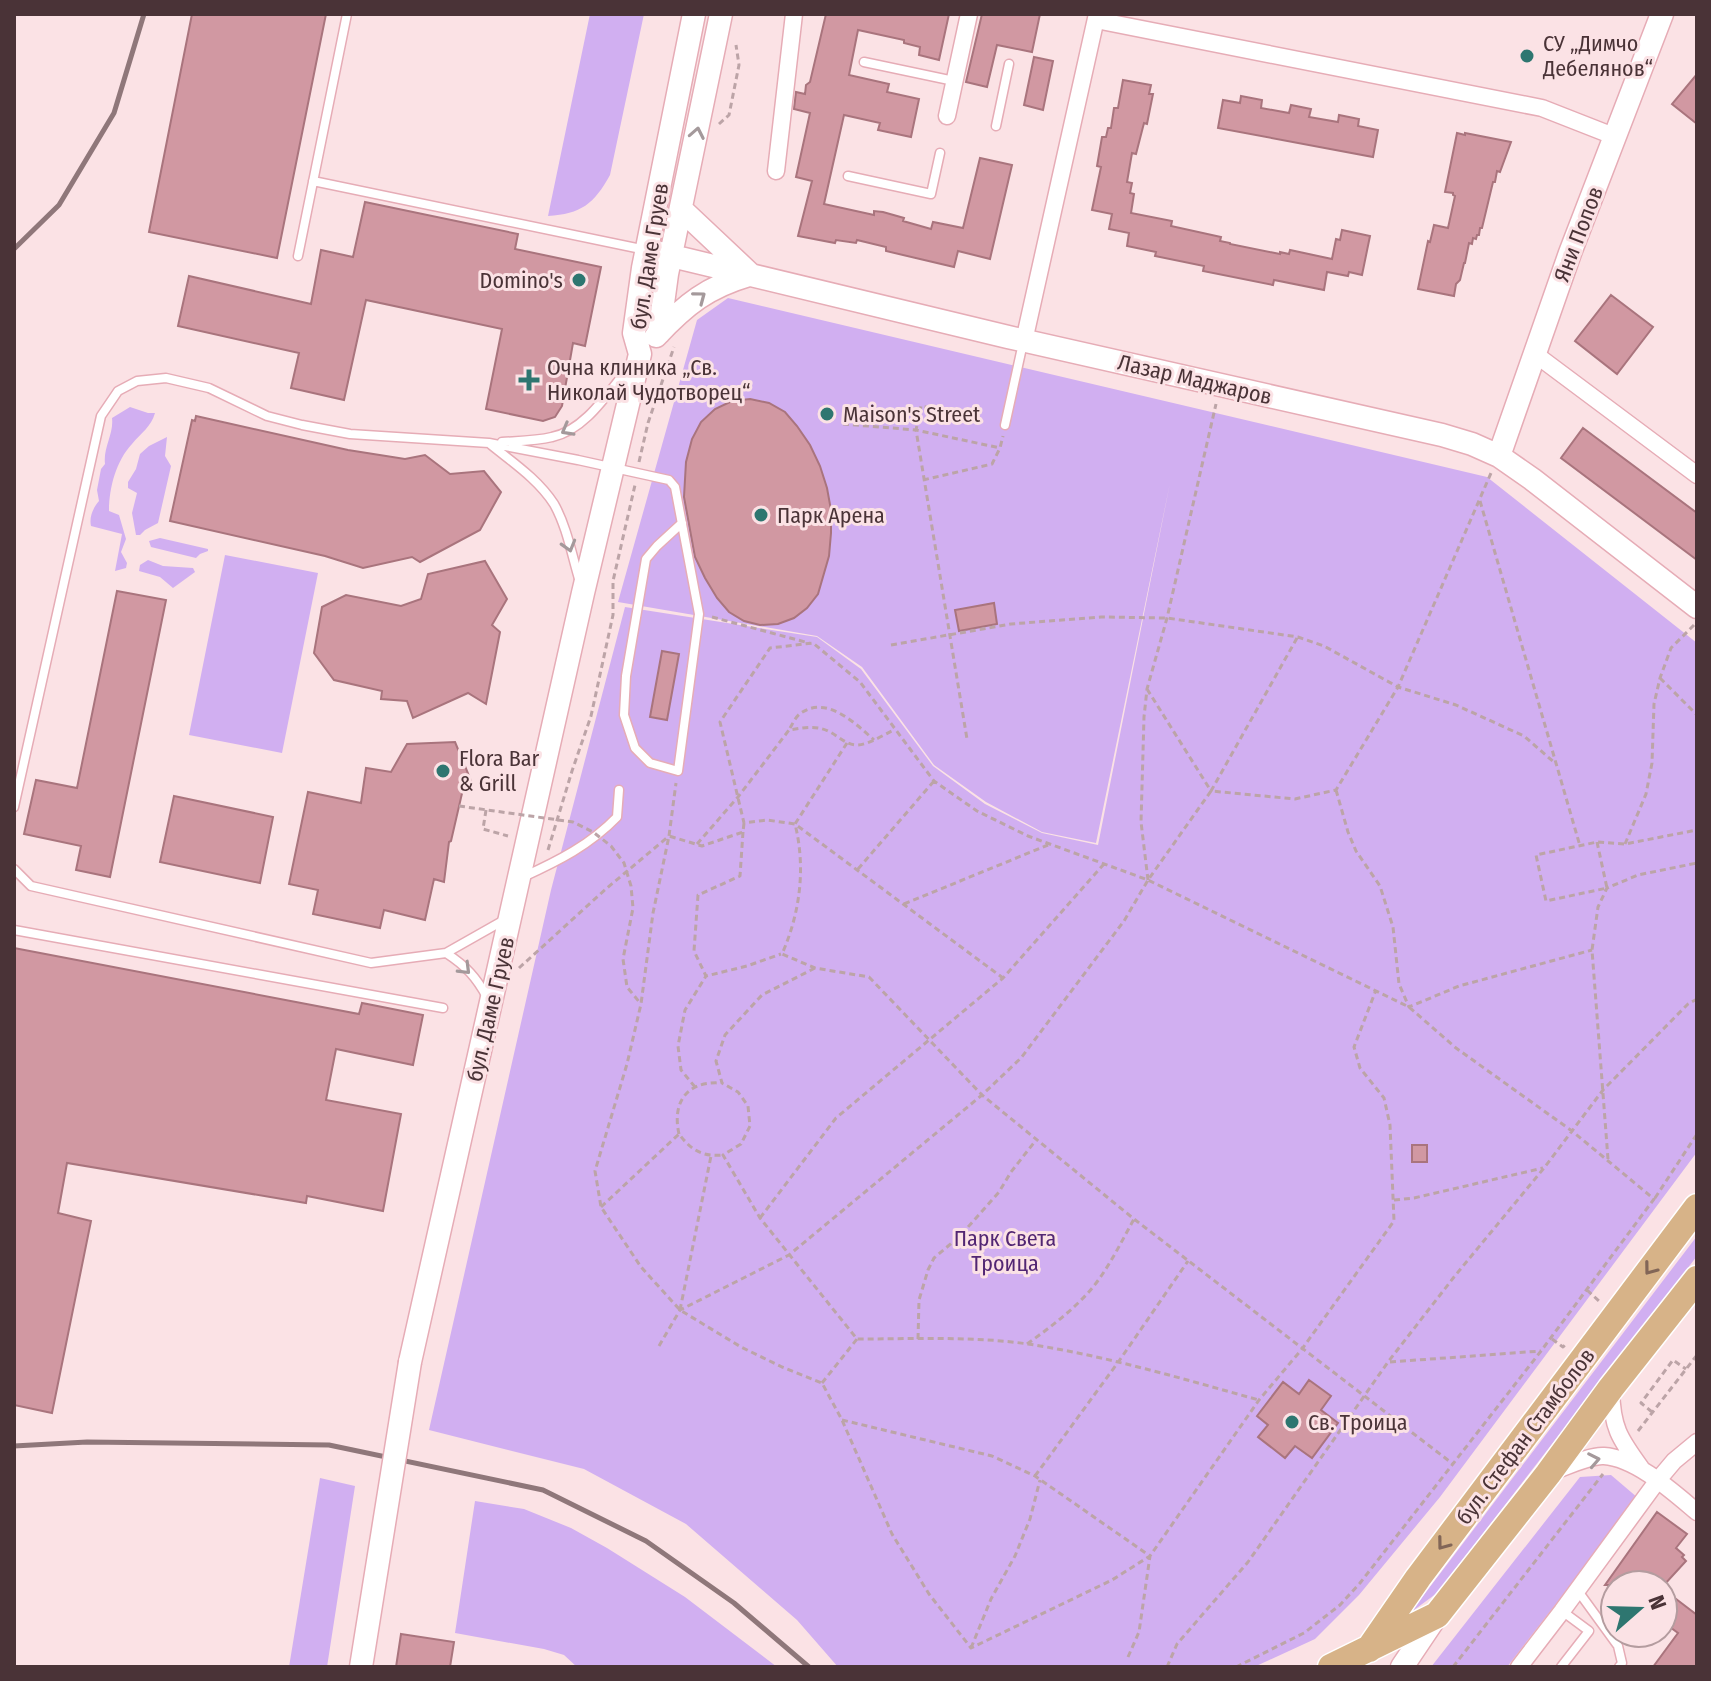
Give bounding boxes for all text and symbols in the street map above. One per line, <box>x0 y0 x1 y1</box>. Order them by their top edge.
place label: СУ „Димчо Дебелянов“ <box>1542 30 1653 82</box>
marker: СУ „Димчо Дебелянов“ <box>1518 47 1536 65</box>
one-way arrow <box>687 126 704 140</box>
street label: бул. Даме Груев <box>625 181 674 331</box>
street label: Яни Попов <box>1548 183 1609 286</box>
place label: Domino's <box>480 267 563 294</box>
marker: Domino's <box>570 271 588 289</box>
one-way arrow <box>692 292 706 307</box>
street label: Лазар Маджаров <box>1115 349 1275 410</box>
place label: Oчна клиника „Св. Николай Чудотворец“ <box>547 354 750 406</box>
marker: Oчна клиника „Св. Николай Чудотворец“ <box>518 369 540 391</box>
place label: Maison's Street <box>843 401 981 428</box>
marker: Maison's Street <box>818 405 836 423</box>
one-way arrow <box>561 420 576 436</box>
place label: Парк Арена <box>777 502 885 529</box>
marker: Парк Арена <box>752 506 770 524</box>
one-way arrow <box>560 539 576 552</box>
place label: Flora Bar & Grill <box>459 745 539 797</box>
marker: Flora Bar & Grill <box>434 762 452 780</box>
street label: бул. Даме Груев <box>461 934 520 1084</box>
one-way arrow <box>456 960 471 974</box>
park label: Парк Света Троица <box>954 1225 1056 1277</box>
one-way arrow <box>1645 1260 1660 1275</box>
street label: бул. Стефан Стамболов <box>1450 1343 1601 1530</box>
place label: Св. Троица <box>1308 1409 1407 1436</box>
marker: Св. Троица <box>1283 1413 1301 1431</box>
one-way arrow <box>1588 1452 1601 1469</box>
one-way arrow <box>1439 1535 1453 1550</box>
north arrow <box>1599 1569 1679 1649</box>
text: N <box>1642 1592 1672 1613</box>

